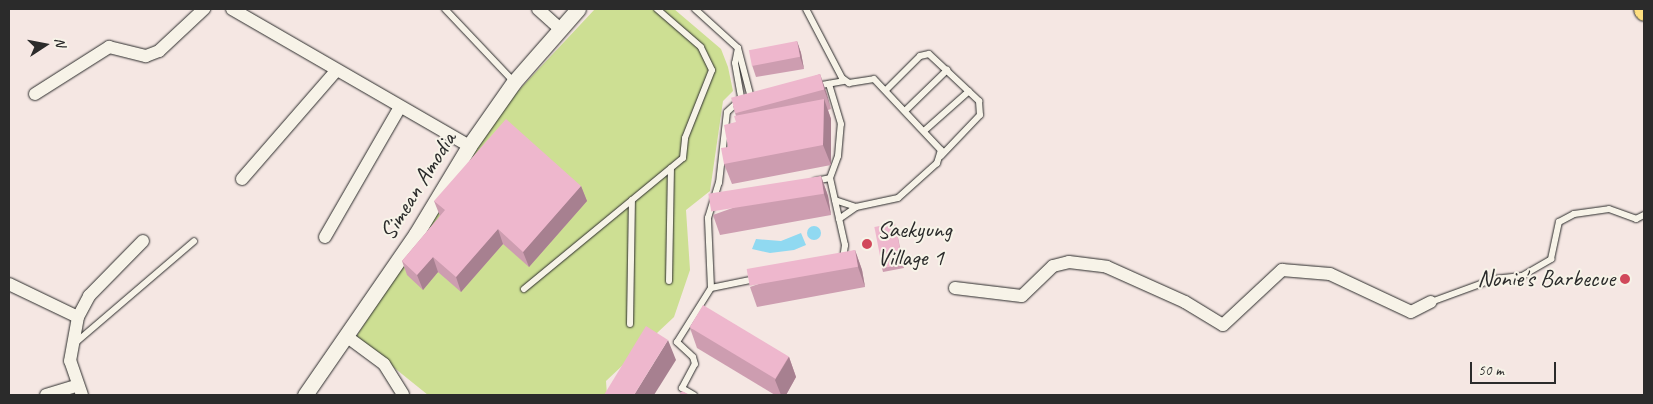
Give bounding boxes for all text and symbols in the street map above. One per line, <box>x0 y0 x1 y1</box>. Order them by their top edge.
north arrow <box>20 20 70 70</box>
text: N <box>51 36 69 48</box>
street label: Simean Amodia <box>373 126 463 246</box>
place label: Saekyung Village 1 <box>877 216 952 272</box>
marker: Saekyung Village 1 <box>861 238 873 250</box>
place label: Nonie's Barbecue <box>1477 265 1615 293</box>
marker: Nonie's Barbecue <box>1619 273 1631 285</box>
scale bar <box>1473 352 1559 384</box>
text: 50 m <box>1478 361 1504 380</box>

